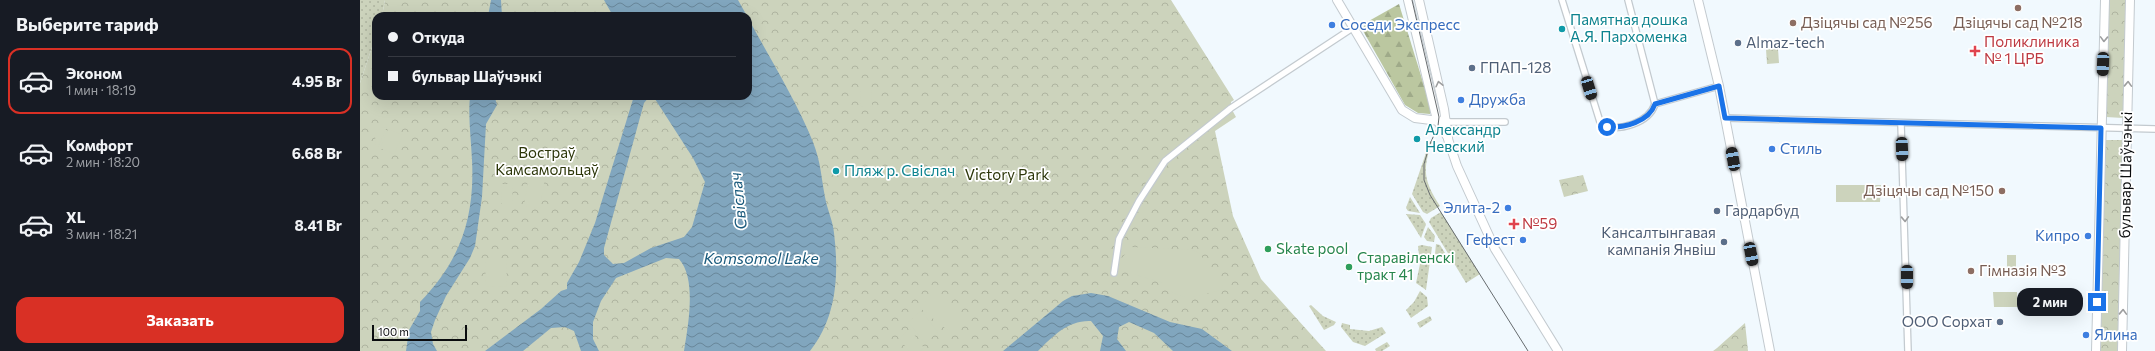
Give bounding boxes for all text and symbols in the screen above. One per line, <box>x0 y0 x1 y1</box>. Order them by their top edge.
marker: Дзіцячы сад №218 <box>2013 3 2023 13</box>
place label: Памятная дошка А.Я. Пархоменка <box>1570 10 1688 45</box>
text: Выберите тариф <box>16 13 159 35</box>
place label: Дзіцячы сад №256 <box>1801 13 1933 31</box>
place label: Дзіцячы сад №218 <box>1953 13 2083 31</box>
place label: Соседи Экспресс <box>1340 15 1460 33</box>
marker: Дзіцячы сад №256 <box>1788 18 1798 28</box>
marker: Соседи Экспресс <box>1327 20 1337 30</box>
marker: Памятная дошка А.Я. Пархоменка <box>1557 24 1567 34</box>
text: Откуда <box>412 28 465 46</box>
place label: Поликлиника № 1 ЦРБ <box>1984 32 2080 67</box>
place label: Almaz-tech <box>1746 33 1825 51</box>
one-way arrow <box>2100 36 2108 42</box>
marker: Almaz-tech <box>1733 38 1743 48</box>
marker: Поликлиника № 1 ЦРБ <box>1969 45 1981 57</box>
car <box>2097 52 2109 76</box>
place label: ГПАП-128 <box>1480 58 1551 76</box>
icon: car <box>18 63 54 99</box>
marker: ГПАП-128 <box>1467 63 1477 73</box>
text: Эконом <box>66 64 122 82</box>
text: бульвар Шаўчэнкі <box>412 67 542 85</box>
text: 4.95 Br <box>292 72 342 90</box>
car <box>1580 75 1598 101</box>
one-way arrow <box>1435 81 1443 87</box>
one-way arrow <box>2124 81 2132 87</box>
text: 1 мин · 18:19 <box>66 82 136 98</box>
place label: Дружба <box>1469 90 1526 108</box>
marker: Дружба <box>1456 95 1466 105</box>
street label: бульвар Шаўчэнкі <box>2115 111 2135 239</box>
route start <box>1598 118 1616 136</box>
place label: Александр Невский <box>1425 120 1501 155</box>
marker: Александр Невский <box>1412 134 1422 144</box>
icon: car <box>18 135 54 171</box>
text: Комфорт <box>66 136 133 154</box>
car <box>1896 137 1908 161</box>
place label: Стиль <box>1780 139 1822 157</box>
park label: Востраў Камсамольцаў <box>495 143 599 178</box>
text: 6.68 Br <box>292 144 342 162</box>
marker: Стиль <box>1767 144 1777 154</box>
car <box>1725 146 1741 172</box>
text: 2 мин · 18:20 <box>66 154 140 170</box>
place label: Пляж р. Свіслач <box>844 161 955 179</box>
park label: Victory Park <box>965 165 1049 183</box>
marker: Пляж р. Свіслач <box>831 166 841 176</box>
water label: Свіслач <box>725 171 750 231</box>
place label: Дзіцячы сад №150 <box>1864 181 1994 199</box>
marker: Дзіцячы сад №150 <box>1997 186 2007 196</box>
place label: Элита-2 <box>1443 198 1500 216</box>
place label: Гардарбуд <box>1725 201 1799 219</box>
marker: Элита-2 <box>1503 203 1513 213</box>
marker: Гардарбуд <box>1712 206 1722 216</box>
icon: car <box>18 207 54 243</box>
text: XL <box>66 208 85 226</box>
place label: №59 <box>1522 214 1557 232</box>
text: 8.41 Br <box>295 216 342 234</box>
one-way arrow <box>1901 216 1909 222</box>
marker: №59 <box>1509 219 1519 229</box>
place label: Кансалтынгавая кампанія Янвіш <box>1601 223 1716 258</box>
text: 3 мин · 18:21 <box>66 226 137 242</box>
place label: Кипро <box>2035 226 2080 244</box>
place label: Гефест <box>1466 230 1515 248</box>
marker: Кипро <box>2083 231 2093 241</box>
marker: Гефест <box>1518 235 1528 245</box>
marker: Кансалтынгавая кампанія Янвіш <box>1719 237 1729 247</box>
place label: Skate pool <box>1276 239 1348 257</box>
car <box>1743 241 1759 267</box>
marker: Skate pool <box>1263 244 1273 254</box>
water label: Komsomol Lake <box>703 248 819 267</box>
place label: Старавіленскі тракт 41 <box>1357 248 1455 283</box>
place label: Гімназія №3 <box>1979 261 2066 279</box>
marker: Старавіленскі тракт 41 <box>1344 262 1354 272</box>
car <box>1901 265 1913 289</box>
marker: Гімназія №3 <box>1966 266 1976 276</box>
callout: 2 мин <box>2017 288 2083 316</box>
route end <box>2088 293 2106 311</box>
text: 2 мин <box>2033 294 2067 310</box>
button: Заказать <box>16 297 344 343</box>
one-way arrow <box>2118 309 2127 315</box>
place label: ООО Сорхат <box>1902 312 1992 330</box>
marker: ООО Сорхат <box>1995 317 2005 327</box>
scale bar <box>372 323 467 342</box>
text: 100 m <box>378 325 409 338</box>
place label: Ялина <box>2094 325 2138 343</box>
marker: Ялина <box>2081 330 2091 340</box>

